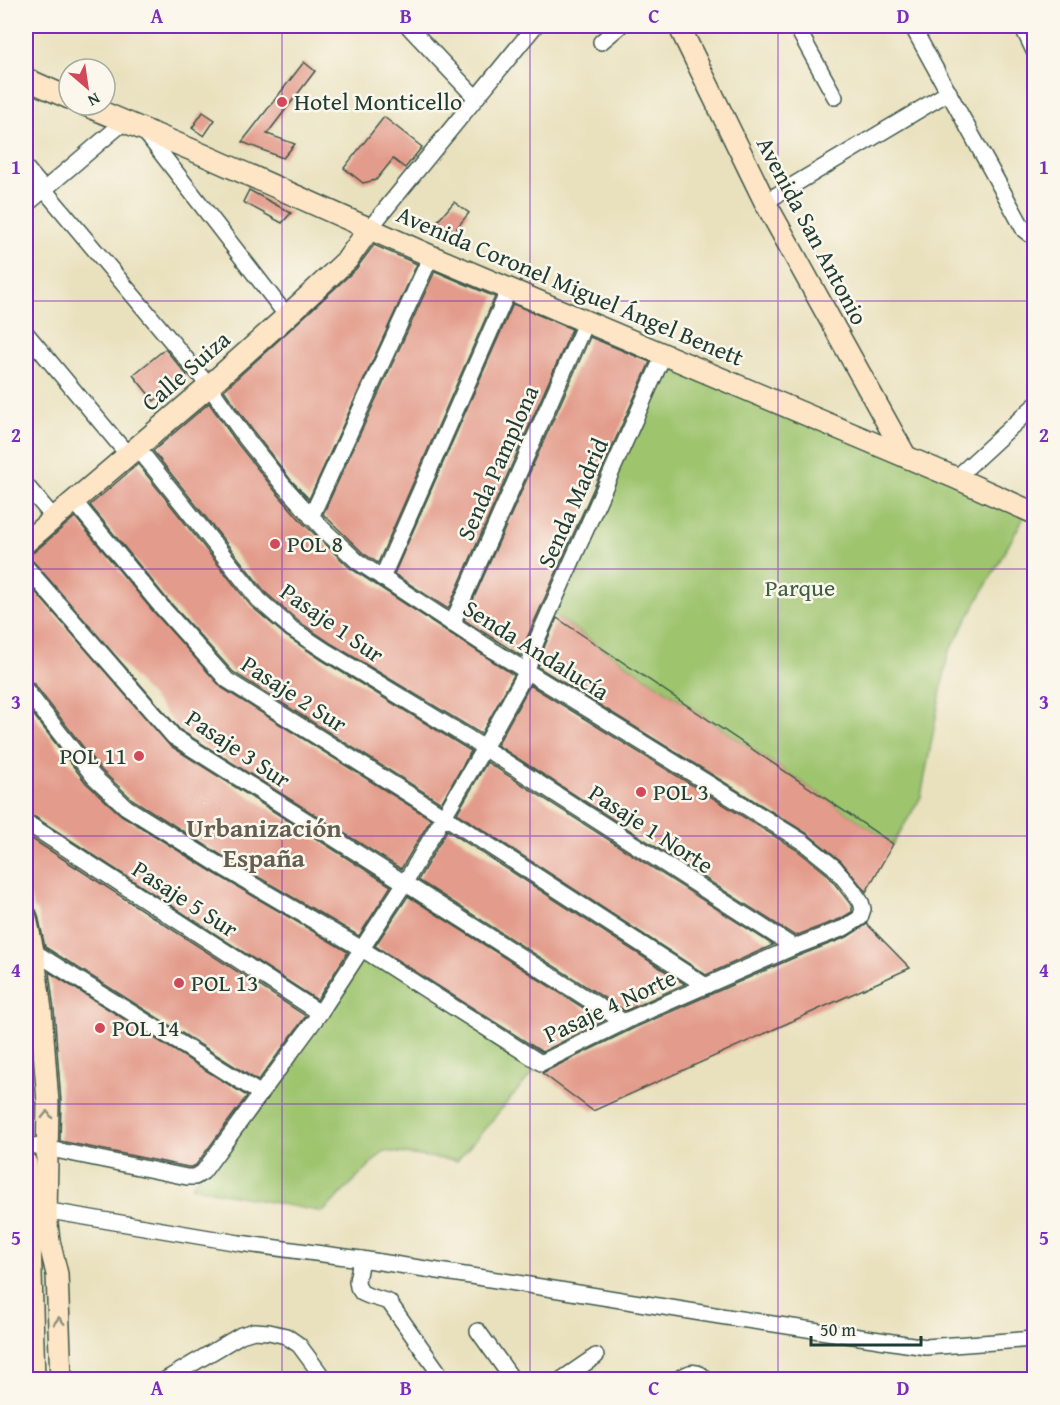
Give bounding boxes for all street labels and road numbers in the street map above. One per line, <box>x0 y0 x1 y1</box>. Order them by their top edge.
street label: Avenida San Antonio <box>748 130 877 331</box>
street label: Avenida Coronel Miguel Ángel Benett <box>391 196 750 375</box>
street label: Calle Suiza <box>134 322 238 419</box>
street label: Senda Pamplona <box>448 379 548 546</box>
street label: Senda Madrid <box>528 432 617 573</box>
street label: Pasaje 1 Sur <box>273 574 391 671</box>
street label: Senda Andalucía <box>456 591 617 709</box>
street label: Pasaje 2 Sur <box>235 646 354 741</box>
street label: Pasaje 3 Sur <box>179 701 298 797</box>
street label: Pasaje 1 Norte <box>582 775 721 882</box>
street label: Pasaje 5 Sur <box>126 851 245 946</box>
street label: Pasaje 4 Norte <box>538 960 682 1052</box>

